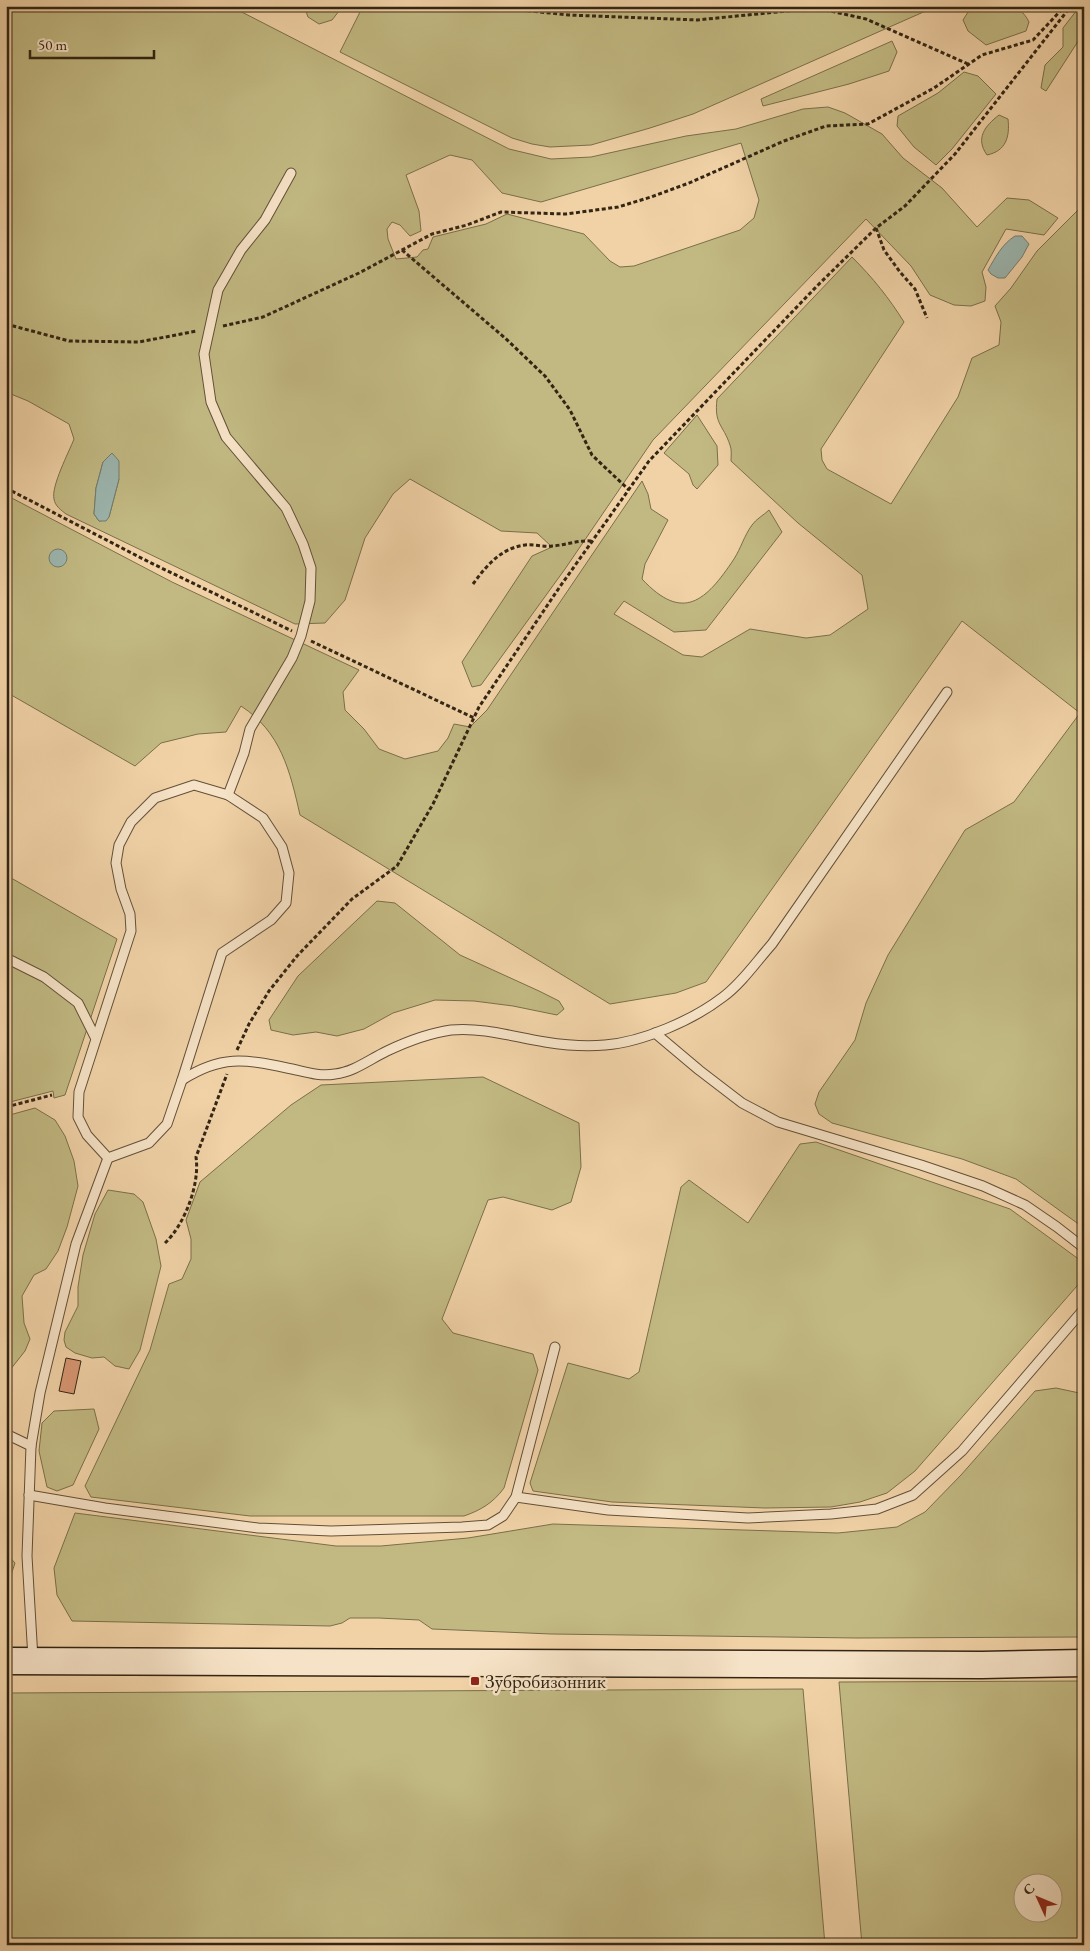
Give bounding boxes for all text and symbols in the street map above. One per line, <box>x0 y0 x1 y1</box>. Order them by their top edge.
scale bar <box>30 28 154 60</box>
text: 50 m <box>38 35 67 54</box>
place label: Зубробизонник <box>485 1669 606 1694</box>
marker: Зубробизонник <box>469 1675 481 1687</box>
north arrow <box>1012 1874 1062 1924</box>
text: С <box>1019 1879 1039 1899</box>

